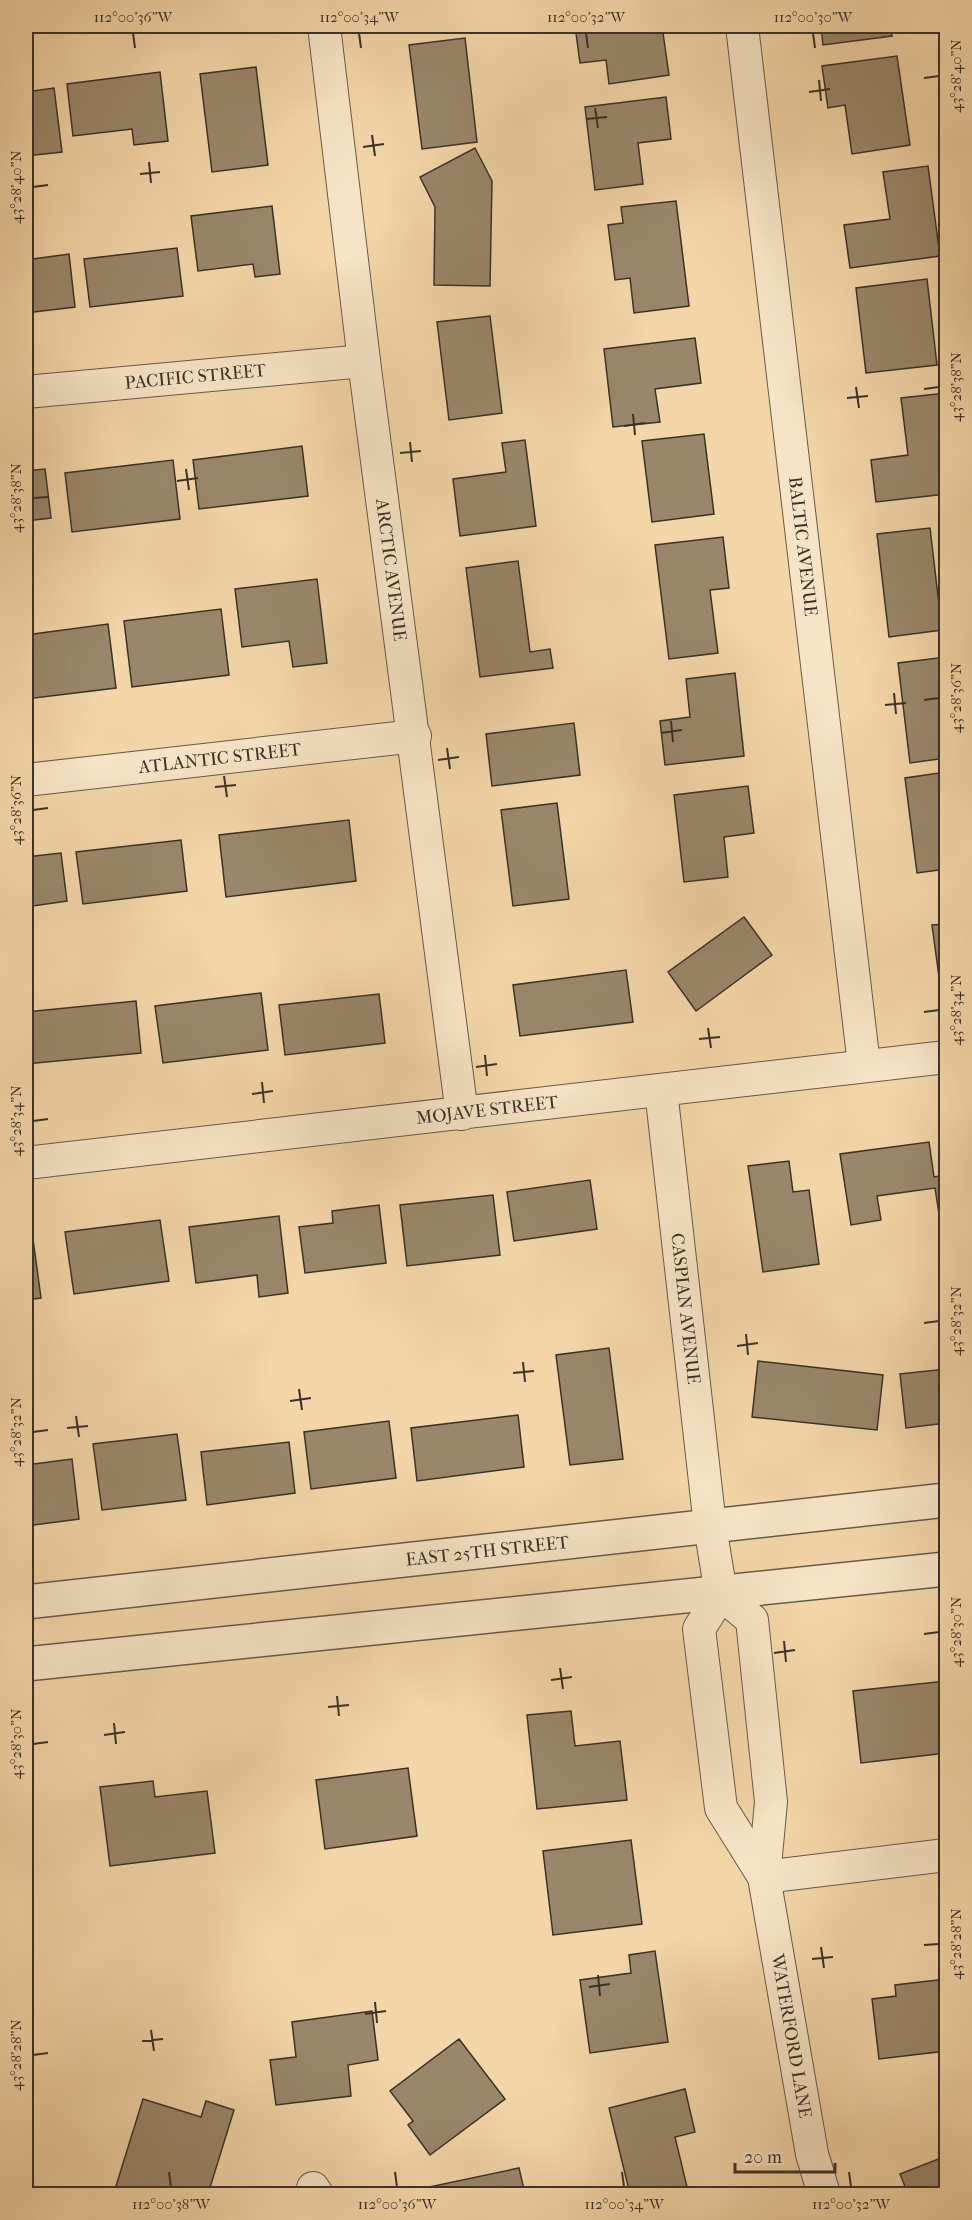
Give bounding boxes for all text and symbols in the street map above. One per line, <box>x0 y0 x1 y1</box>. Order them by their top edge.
text: 112°00'36"W <box>94 8 174 26</box>
text: 112°00'34"W <box>319 8 400 26</box>
text: 112°00'32"W <box>547 8 626 26</box>
text: 112°00'30"W <box>774 8 854 26</box>
text: 43°28'40"N <box>947 39 965 113</box>
text: 43°28'40"N <box>7 150 25 224</box>
text: 43°28'38"N <box>947 351 965 422</box>
street label: PACIFIC STREET <box>124 360 268 394</box>
text: 43°28'38"N <box>7 462 25 533</box>
street label: BALTIC AVENUE <box>784 476 821 617</box>
street label: ARCTIC AVENUE <box>371 497 410 642</box>
text: 43°28'36"N <box>947 662 965 733</box>
street label: ATLANTIC STREET <box>136 739 303 778</box>
text: 43°28'36"N <box>7 774 25 845</box>
text: 43°28'34"N <box>947 974 965 1046</box>
text: 43°28'34"N <box>7 1085 25 1157</box>
street label: MOJAVE STREET <box>415 1092 560 1129</box>
street label: CASPIAN AVENUE <box>666 1232 704 1385</box>
text: 43°28'32"N <box>947 1285 965 1356</box>
text: 43°28'32"N <box>7 1396 25 1467</box>
street label: EAST 25TH STREET <box>405 1532 571 1571</box>
text: 43°28'30"N <box>947 1596 965 1667</box>
text: 43°28'30"N <box>7 1708 25 1779</box>
text: 43°28'28"N <box>947 1908 965 1980</box>
street label: WATERFORD LANE <box>766 1952 816 2120</box>
text: 43°28'28"N <box>7 2019 25 2091</box>
scale bar <box>735 2136 836 2174</box>
text: 20 m <box>744 2147 782 2168</box>
text: 112°00'38"W <box>132 2195 211 2213</box>
text: 112°00'36"W <box>358 2195 438 2213</box>
text: 112°00'34"W <box>584 2195 665 2213</box>
text: 112°00'32"W <box>812 2195 891 2213</box>

